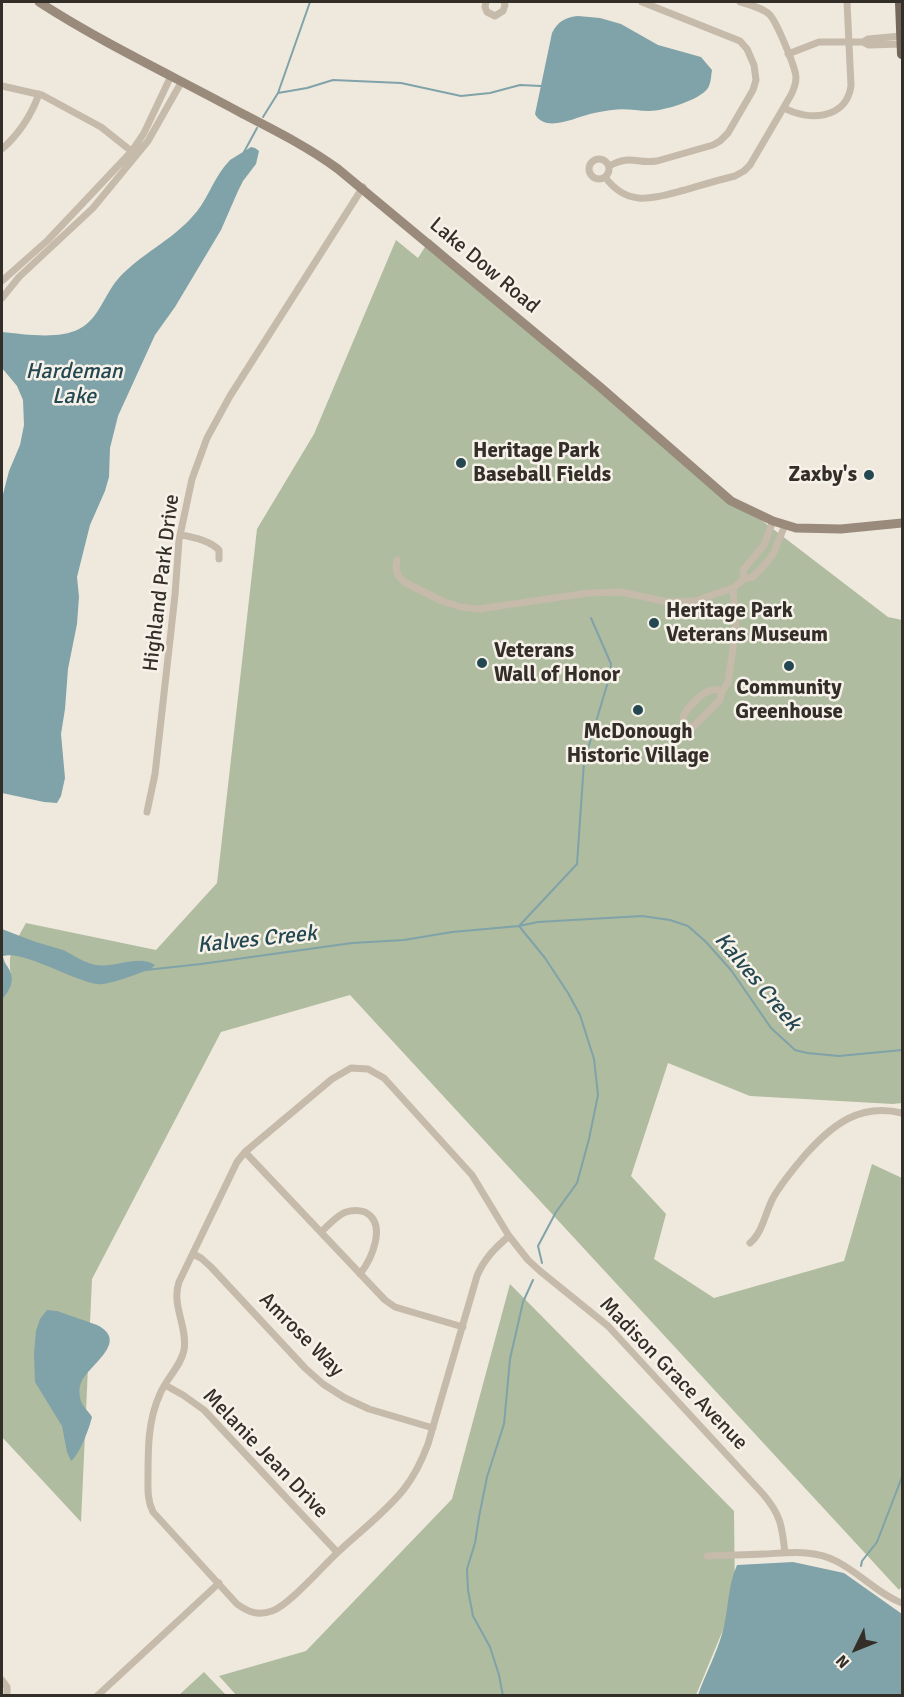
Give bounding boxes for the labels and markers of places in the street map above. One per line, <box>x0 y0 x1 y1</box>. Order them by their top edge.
place label: Heritage Park Baseball Fields <box>473 438 611 488</box>
marker: Heritage Park Baseball Fields <box>454 456 468 470</box>
place label: Zaxby's <box>788 462 857 488</box>
marker: Zaxby's <box>862 468 876 482</box>
place label: Heritage Park Veterans Museum <box>666 598 828 648</box>
marker: Heritage Park Veterans Museum <box>647 616 661 630</box>
place label: Veterans Wall of Honor <box>494 638 620 688</box>
marker: Veterans Wall of Honor <box>475 656 489 670</box>
marker: Community Greenhouse <box>782 659 796 673</box>
place label: Community Greenhouse <box>735 675 843 725</box>
marker: McDonough Historic Village <box>631 703 645 717</box>
place label: McDonough Historic Village <box>567 719 709 769</box>

